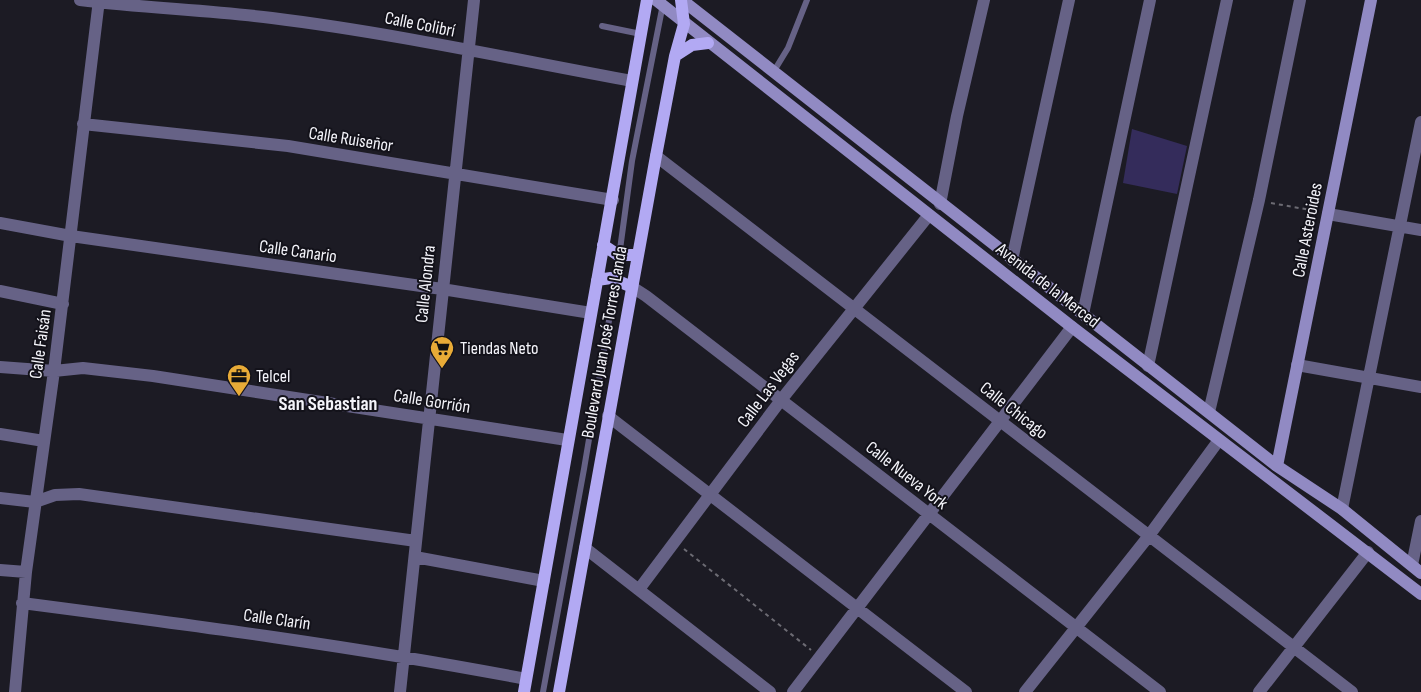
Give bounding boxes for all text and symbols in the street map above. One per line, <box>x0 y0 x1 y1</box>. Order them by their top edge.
street label: Calle Colibrí <box>383 7 458 42</box>
street label: Calle Ruiseñor <box>307 122 395 157</box>
street label: Calle Asteroides <box>1288 181 1327 279</box>
street label: Calle Canario <box>258 236 338 267</box>
street label: Avenida de la Merced <box>991 238 1104 332</box>
street label: Calle Alondra <box>411 244 440 324</box>
street label: Boulevard Juan José Torres Landa <box>577 244 632 440</box>
street label: Calle Faisán <box>25 308 56 380</box>
supermarket icon: Tiendas Neto <box>429 335 455 369</box>
place label: Tiendas Neto <box>460 338 539 359</box>
street label: Calle Las Vegas <box>733 347 804 432</box>
office icon: Telcel <box>226 363 252 397</box>
place label: Telcel <box>256 366 290 387</box>
street label: Calle Chicago <box>976 377 1052 443</box>
street label: Calle Gorrión <box>392 385 472 418</box>
district label: San Sebastian <box>278 392 378 416</box>
street label: Calle Nueva York <box>861 437 952 514</box>
street label: Calle Clarín <box>242 604 312 635</box>

